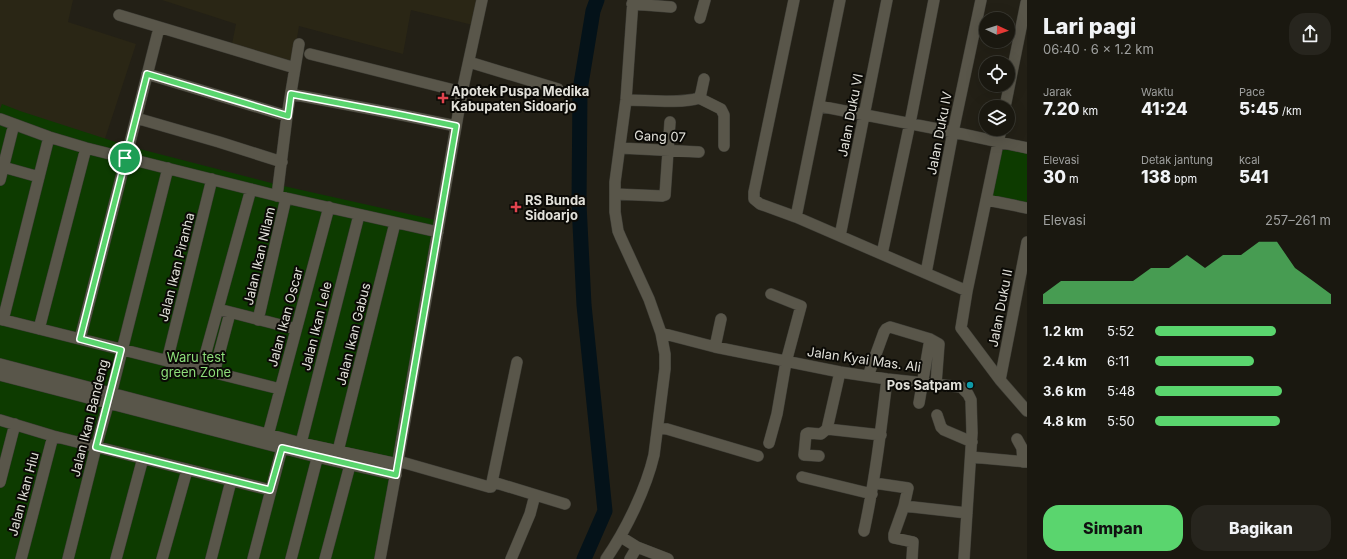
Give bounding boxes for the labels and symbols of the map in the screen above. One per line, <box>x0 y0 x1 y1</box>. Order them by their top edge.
north arrow <box>979 12 1015 48</box>
street label: Jalan Duku VI <box>834 72 866 158</box>
place label: Apotek Puspa Medika Kabupaten Sidoarjo <box>451 83 589 114</box>
street label: Jalan Duku IV <box>923 90 955 176</box>
marker: Apotek Puspa Medika Kabupaten Sidoarjo <box>438 93 448 103</box>
street label: Gang 07 <box>634 127 686 145</box>
pin <box>108 141 142 175</box>
place label: RS Bunda Sidoarjo <box>525 192 586 223</box>
marker: RS Bunda Sidoarjo <box>510 201 522 213</box>
street label: Jalan Ikan Nilam <box>240 205 278 307</box>
street label: Jalan Ikan Piranha <box>155 211 197 323</box>
street label: Jalan Ikan Oscar <box>264 265 306 368</box>
street label: Jalan Duku II <box>985 268 1015 348</box>
street label: Jalan Ikan Lele <box>297 280 335 372</box>
street label: Jalan Ikan Gabus <box>333 281 374 387</box>
street label: Jalan Kyai Mas. Ali <box>806 343 922 375</box>
park label: Waru test green Zone <box>161 349 231 380</box>
street label: Jalan Ikan Bandeng <box>67 358 111 478</box>
place label: Pos Satpam <box>887 377 962 393</box>
marker: Pos Satpam <box>965 380 975 390</box>
street label: Jalan Ikan Hiu <box>4 450 42 538</box>

